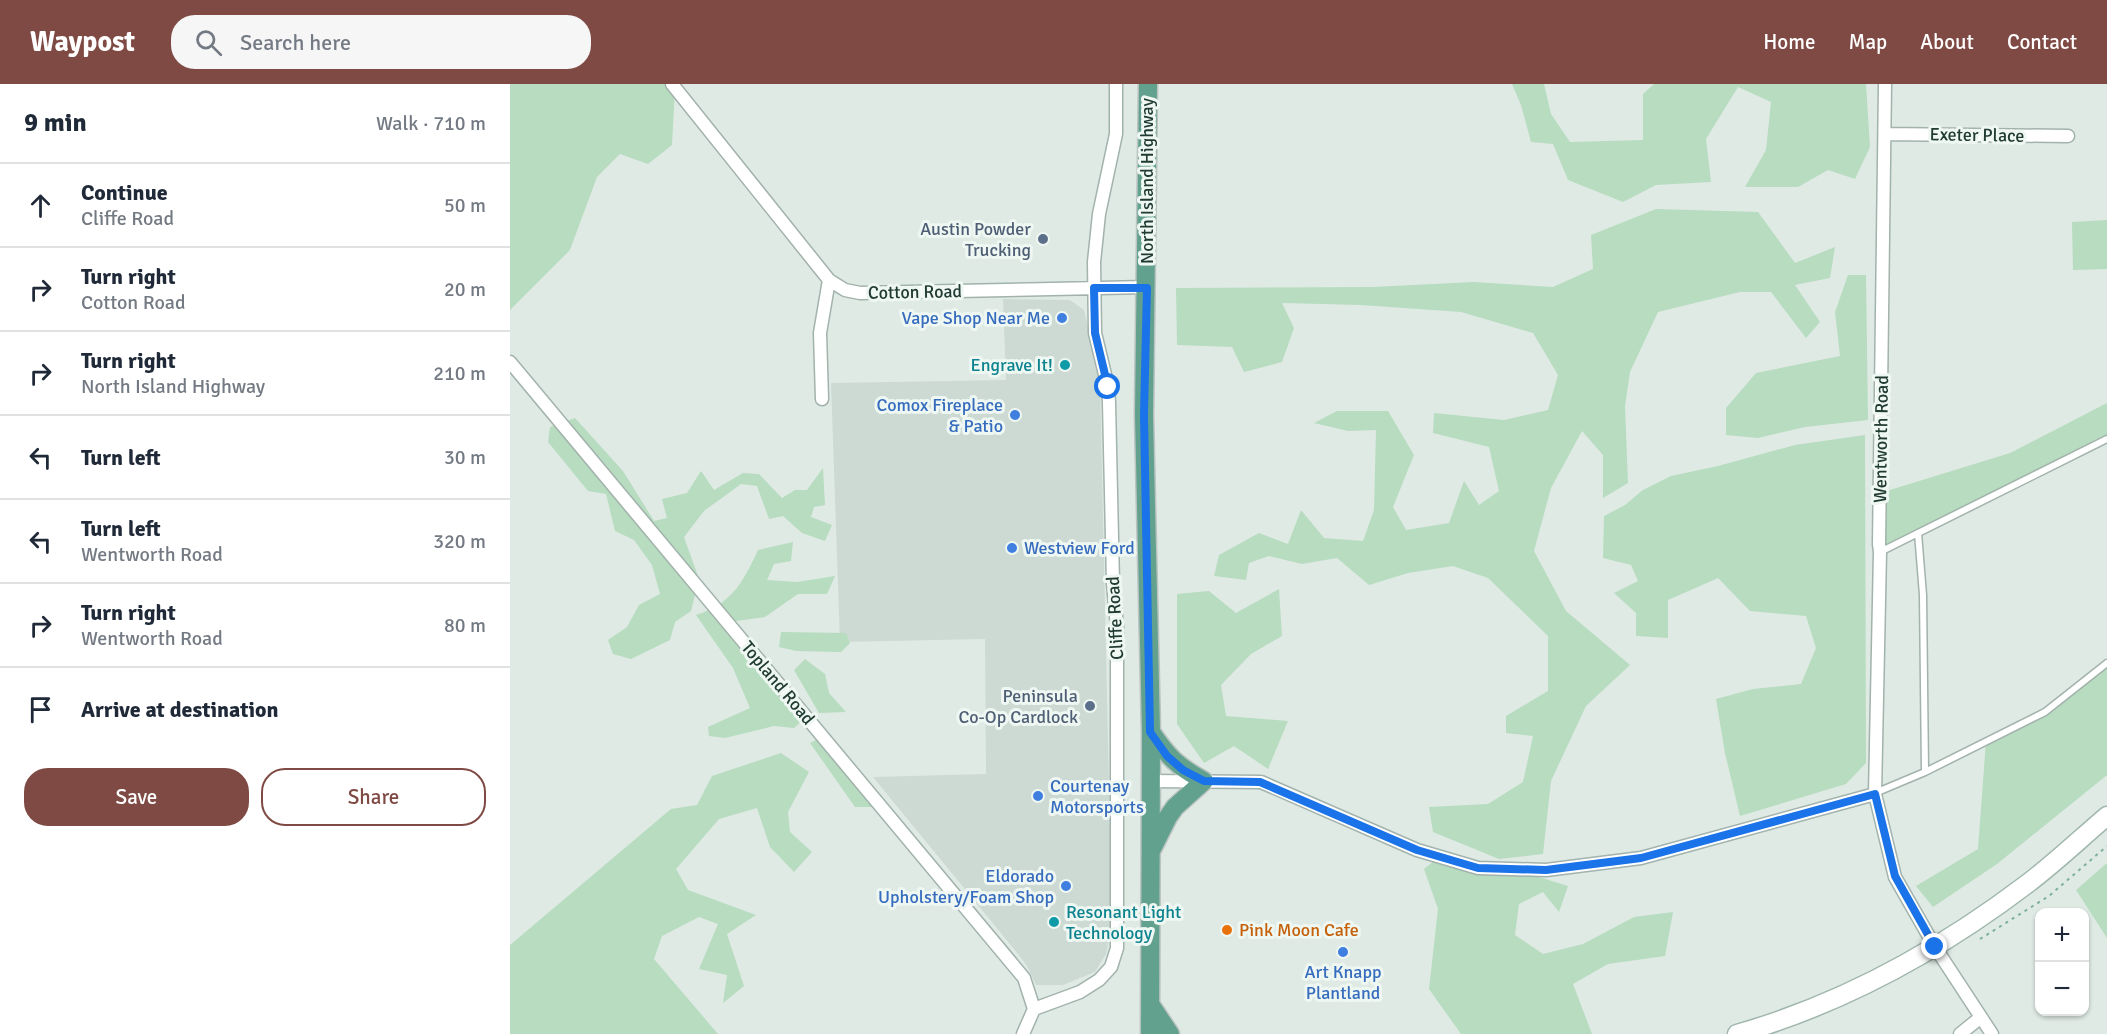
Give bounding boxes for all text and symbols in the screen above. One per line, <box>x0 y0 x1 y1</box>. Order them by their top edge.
search box <box>171 15 591 69</box>
text: Waypost <box>30 25 135 59</box>
icon: search <box>192 26 225 59</box>
text: Search here <box>240 29 351 56</box>
text: Home <box>1763 29 1816 55</box>
text: Map <box>1849 29 1887 55</box>
text: About <box>1920 29 1974 55</box>
text: Contact <box>2007 29 2077 55</box>
street label: North Island Highway <box>1136 98 1158 264</box>
text: 9 min <box>24 107 87 139</box>
text: Walk · 710 m <box>376 111 486 136</box>
street label: Exeter Place <box>1929 123 2025 147</box>
text: Continue <box>81 179 168 206</box>
icon: ahead <box>24 189 57 222</box>
text: 50 m <box>444 193 486 218</box>
text: Cliffe Road <box>81 206 174 231</box>
place label: Austin Powder Trucking <box>920 218 1031 261</box>
marker: Austin Powder Trucking <box>1036 232 1050 246</box>
text: Turn right <box>81 263 176 290</box>
icon: right <box>24 273 57 306</box>
text: 20 m <box>444 277 486 302</box>
street label: Cotton Road <box>868 280 962 304</box>
text: Cotton Road <box>81 290 185 315</box>
place label: Vape Shop Near Me <box>902 307 1050 329</box>
marker: Vape Shop Near Me <box>1055 311 1069 325</box>
text: Turn right <box>81 347 176 374</box>
place label: Engrave It! <box>970 354 1053 376</box>
icon: right <box>24 357 57 390</box>
marker: Engrave It! <box>1058 358 1072 372</box>
text: 210 m <box>433 361 486 386</box>
route start <box>1094 373 1120 399</box>
text: North Island Highway <box>81 374 265 399</box>
street label: Wentworth Road <box>1869 375 1893 503</box>
place label: Comox Fireplace & Patio <box>876 394 1003 437</box>
marker: Comox Fireplace & Patio <box>1008 408 1022 422</box>
icon: left <box>24 441 57 474</box>
text: Turn left <box>81 444 161 471</box>
text: 30 m <box>444 445 486 470</box>
text: Turn left <box>81 515 161 542</box>
icon: left <box>24 525 57 558</box>
text: 320 m <box>433 529 486 554</box>
place label: Westview Ford <box>1024 537 1135 559</box>
marker: Westview Ford <box>1005 541 1019 555</box>
text: Wentworth Road <box>81 542 223 567</box>
street label: Cliffe Road <box>1102 576 1128 660</box>
text: Turn right <box>81 599 176 626</box>
icon: right <box>24 609 57 642</box>
text: 80 m <box>444 613 486 638</box>
text: Wentworth Road <box>81 626 223 651</box>
street label: Topland Road <box>737 637 819 729</box>
place label: Peninsula Co-Op Cardlock <box>958 685 1078 728</box>
icon: arrive <box>24 693 57 726</box>
text: Arrive at destination <box>81 696 278 723</box>
marker: Peninsula Co-Op Cardlock <box>1083 699 1097 713</box>
button: Save <box>24 768 249 826</box>
button: Share <box>261 768 486 826</box>
place label: Courtenay Motorsports <box>1050 775 1144 818</box>
marker: Courtenay Motorsports <box>1031 789 1045 803</box>
place label: Eldorado Upholstery/Foam Shop <box>878 865 1054 908</box>
marker: Eldorado Upholstery/Foam Shop <box>1059 879 1073 893</box>
place label: Resonant Light Technology <box>1066 901 1181 944</box>
map controls <box>2035 908 2089 1016</box>
button: + <box>2035 908 2089 962</box>
marker: Resonant Light Technology <box>1047 915 1061 929</box>
place label: Pink Moon Cafe <box>1239 919 1359 941</box>
marker: Pink Moon Cafe <box>1220 923 1234 937</box>
route end <box>1921 933 1947 959</box>
marker: Art Knapp Plantland <box>1336 945 1350 959</box>
place label: Art Knapp Plantland <box>1304 961 1382 1004</box>
button: − <box>2035 962 2089 1016</box>

